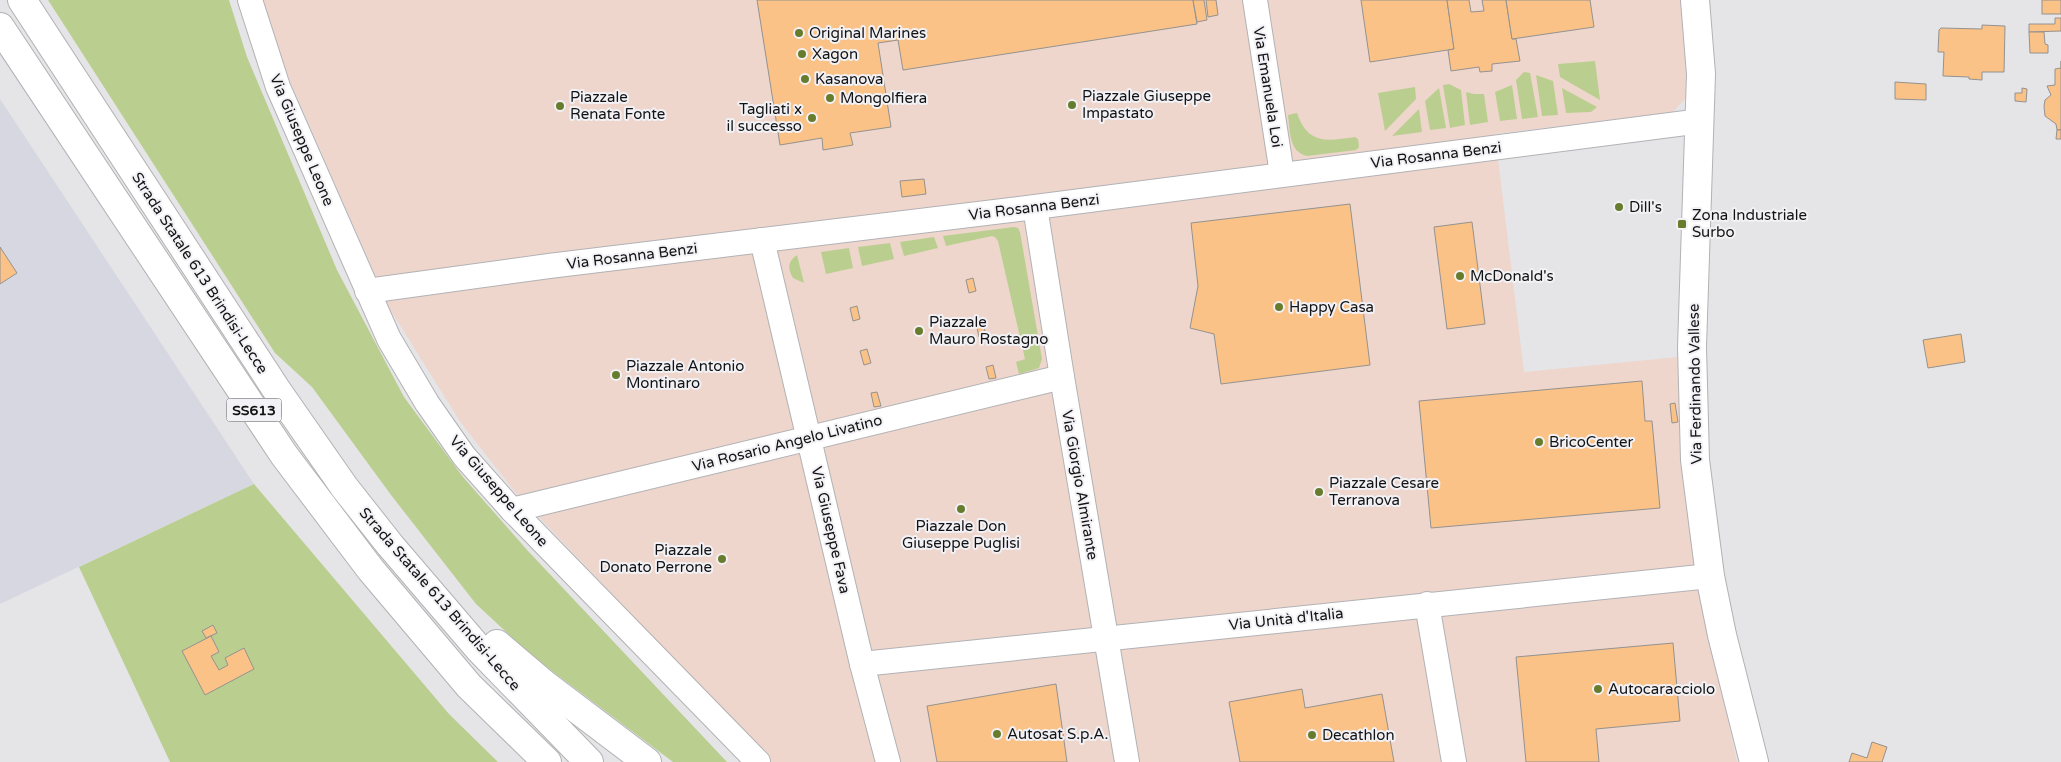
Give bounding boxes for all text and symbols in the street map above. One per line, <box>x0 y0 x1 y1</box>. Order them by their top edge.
place label: Original Marines <box>809 24 926 42</box>
street label: Via Emanuela Loi <box>1250 25 1286 149</box>
marker: Original Marines <box>793 27 805 39</box>
place label: Xagon <box>812 45 858 63</box>
marker: Xagon <box>796 48 808 60</box>
place label: Kasanova <box>815 70 884 88</box>
street label: Via Giuseppe Leone <box>266 71 338 209</box>
marker: Kasanova <box>799 73 811 85</box>
place label: Piazzale Giuseppe Impastato <box>1082 87 1211 122</box>
place label: Piazzale Renata Fonte <box>570 88 665 123</box>
place label: Mongolfiera <box>840 89 927 107</box>
marker: Mongolfiera <box>824 92 836 104</box>
marker: Piazzale Giuseppe Impastato <box>1066 99 1078 111</box>
marker: Piazzale Renata Fonte <box>554 100 566 112</box>
place label: Tagliati x il successo <box>726 100 802 135</box>
marker: Tagliati x il successo <box>806 112 818 124</box>
street label: Via Rosanna Benzi <box>1370 138 1502 172</box>
street label: Strada Statale 613 Brindisi-Lecce <box>128 169 272 377</box>
street label: Via Rosanna Benzi <box>968 190 1100 224</box>
place label: Dill's <box>1629 198 1662 216</box>
marker: Dill's <box>1613 201 1625 213</box>
place label: Zona Industriale Surbo <box>1692 206 1807 241</box>
marker: Zona Industriale Surbo <box>1676 218 1688 230</box>
street label: Via Rosanna Benzi <box>566 239 698 273</box>
place label: McDonald's <box>1470 267 1554 285</box>
marker: McDonald's <box>1454 270 1466 282</box>
place label: Happy Casa <box>1289 298 1374 316</box>
marker: Happy Casa <box>1273 301 1285 313</box>
street label: Via Ferdinando Vallese <box>1685 303 1705 465</box>
place label: Piazzale Mauro Rostagno <box>929 313 1048 348</box>
marker: Piazzale Mauro Rostagno <box>913 325 925 337</box>
place label: Piazzale Antonio Montinaro <box>626 357 744 392</box>
marker: Piazzale Antonio Montinaro <box>610 369 622 381</box>
road number: SS613 <box>226 398 282 422</box>
street label: Via Giorgio Almirante <box>1058 409 1102 561</box>
street label: Via Rosario Angelo Livatino <box>690 411 884 475</box>
street label: Via Giuseppe Leone <box>446 432 552 550</box>
place label: BricoCenter <box>1549 433 1633 451</box>
marker: BricoCenter <box>1533 436 1545 448</box>
street label: Via Giuseppe Fava <box>808 465 854 595</box>
place label: Piazzale Cesare Terranova <box>1329 474 1439 509</box>
marker: Piazzale Cesare Terranova <box>1313 486 1325 498</box>
marker: Piazzale Don Giuseppe Puglisi <box>955 503 967 515</box>
street label: Strada Statale 613 Brindisi-Lecce <box>356 504 524 694</box>
place label: Piazzale Don Giuseppe Puglisi <box>902 517 1020 552</box>
place label: Piazzale Donato Perrone <box>599 541 712 576</box>
marker: Piazzale Donato Perrone <box>716 553 728 565</box>
street label: Via Unità d'Italia <box>1228 604 1344 634</box>
place label: Autocaracciolo <box>1608 680 1715 698</box>
marker: Autocaracciolo <box>1592 683 1604 695</box>
place label: Autosat S.p.A. <box>1007 725 1108 743</box>
place label: Decathlon <box>1322 726 1395 744</box>
marker: Autosat S.p.A. <box>991 728 1003 740</box>
marker: Decathlon <box>1306 729 1318 741</box>

